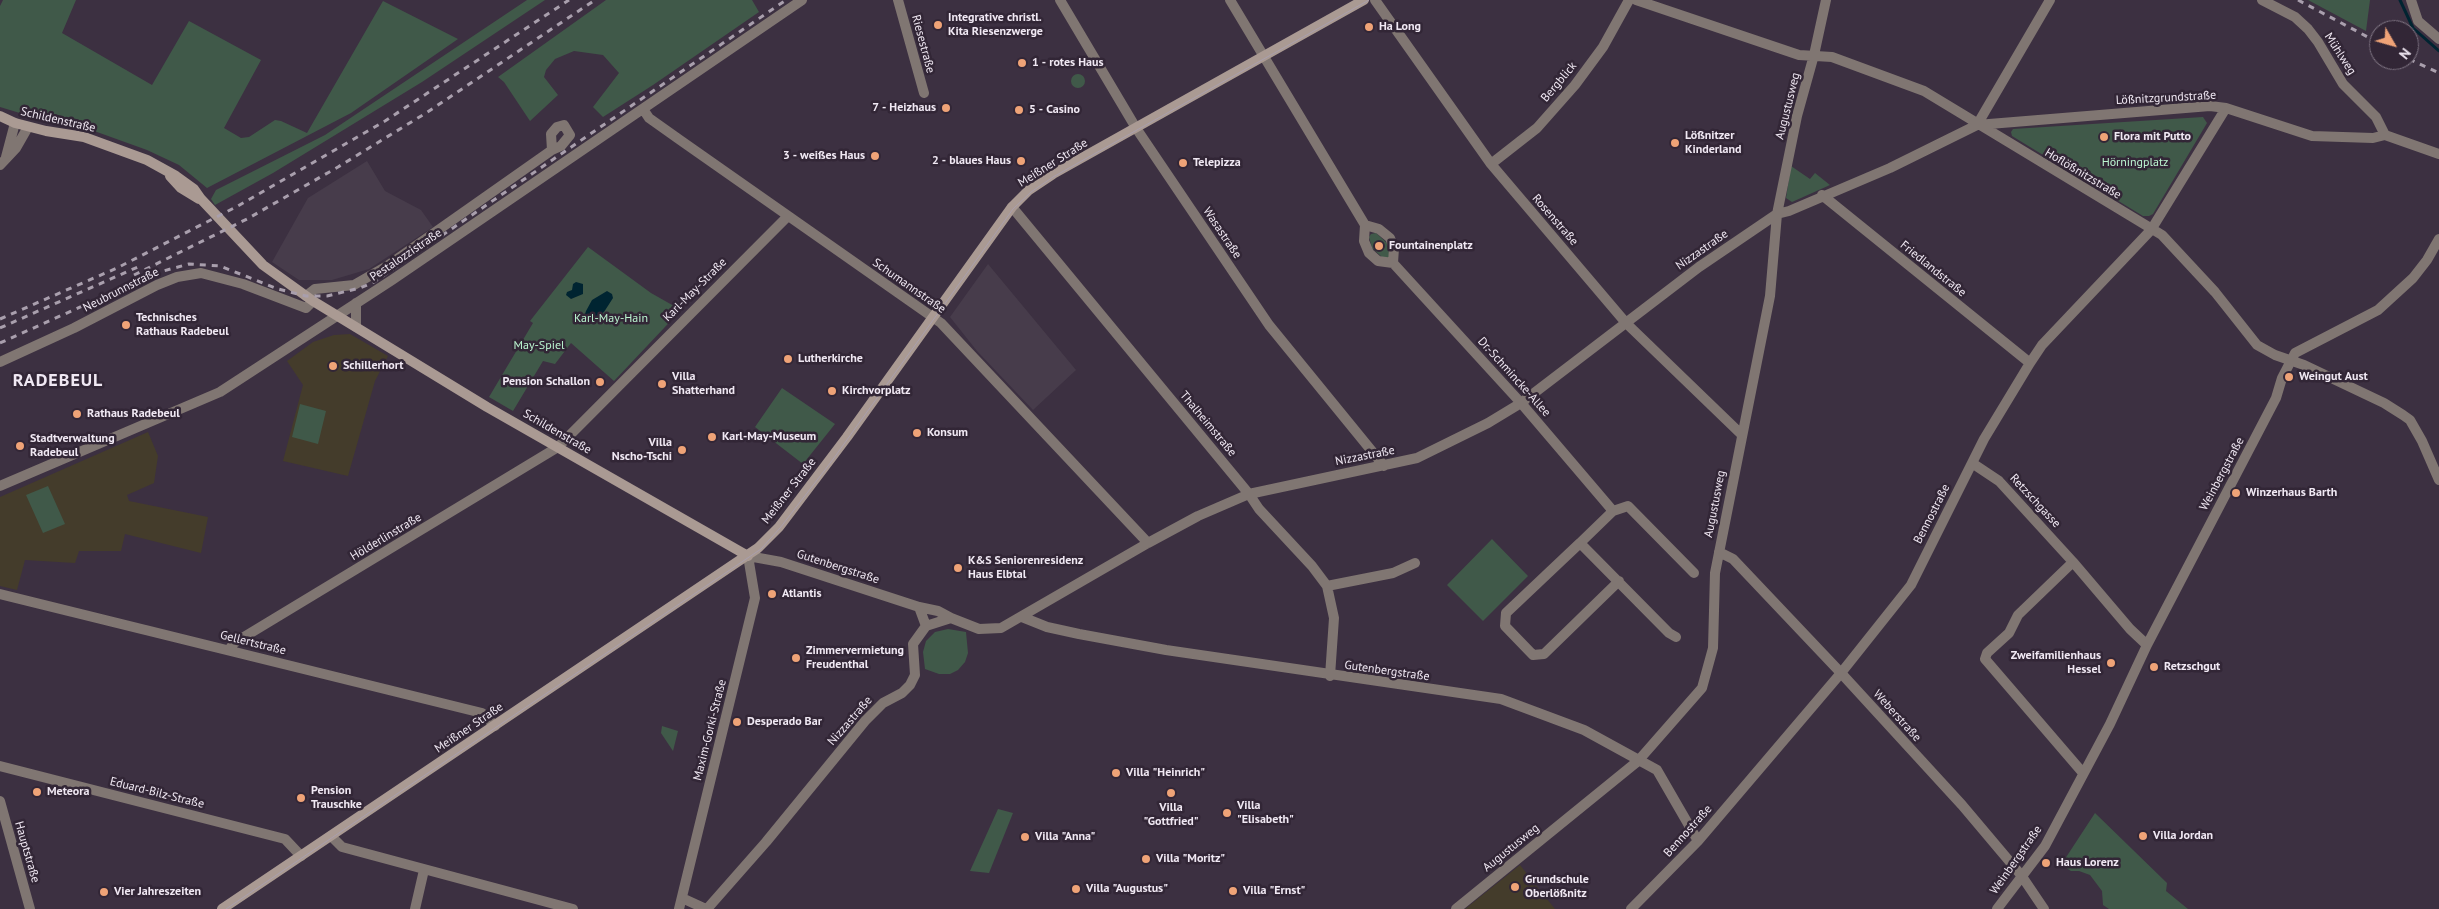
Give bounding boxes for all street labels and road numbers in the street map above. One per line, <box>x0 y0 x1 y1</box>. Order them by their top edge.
street label: Riesestraße <box>908 13 938 75</box>
street label: Mühlweg <box>2321 30 2359 78</box>
street label: Bergblick <box>1538 59 1580 105</box>
street label: Augustusweg <box>1773 71 1803 141</box>
street label: Lößnitzgrundstraße <box>2115 88 2217 108</box>
street label: Schildenstraße <box>19 104 97 136</box>
street label: Meißner Straße <box>1015 136 1091 190</box>
street label: Hoflößnitzstraße <box>2042 146 2124 202</box>
street label: Rosenstraße <box>1529 191 1581 249</box>
street label: Wasastraße <box>1200 205 1244 261</box>
street label: Pestalozzistraße <box>367 226 445 284</box>
street label: Nizzastraße <box>1673 227 1731 273</box>
street label: Friedlandstraße <box>1897 238 1969 300</box>
street label: Karl-May-Straße <box>660 255 730 325</box>
street label: Schumannstraße <box>870 255 948 317</box>
street label: Neubrunnstraße <box>81 265 161 315</box>
street label: Dr.-Schmincke-Allee <box>1475 334 1553 420</box>
street label: Thalheimstraße <box>1177 388 1239 460</box>
street label: Schildenstraße <box>520 407 594 457</box>
street label: Weinbergstraße <box>2197 435 2247 513</box>
street label: Nizzastraße <box>1334 443 1396 469</box>
street label: Meißner Straße <box>759 455 819 527</box>
street label: Augustusweg <box>1701 469 1729 539</box>
street label: Retzschgasse <box>2007 471 2063 531</box>
street label: Bennostraße <box>1911 482 1953 546</box>
street label: Hölderlinstraße <box>348 510 424 564</box>
street label: Gutenbergstraße <box>795 547 881 587</box>
street label: Gellertstraße <box>219 628 287 658</box>
street label: Gutenbergstraße <box>1343 658 1431 684</box>
street label: Maxim-Gorki-Straße <box>690 678 730 782</box>
street label: Weberstraße <box>1870 687 1924 745</box>
street label: Nizzastraße <box>825 694 875 748</box>
street label: Meißner Straße <box>432 700 506 756</box>
street label: Eduard-Bilz-Straße <box>108 774 206 812</box>
street label: Bennostraße <box>1661 802 1715 860</box>
street label: Hauptstraße <box>11 820 43 884</box>
street label: Augustusweg <box>1480 821 1542 875</box>
street label: Weinbergstraße <box>1987 823 2045 897</box>

